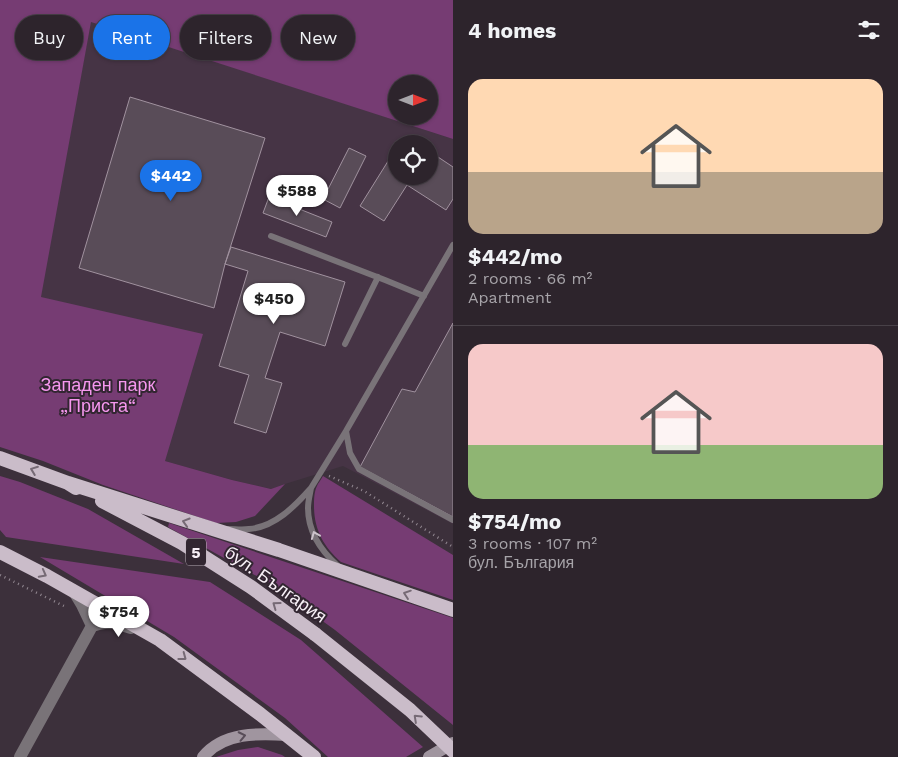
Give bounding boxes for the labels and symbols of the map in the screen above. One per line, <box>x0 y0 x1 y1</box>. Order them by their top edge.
north arrow <box>388 75 438 125</box>
pin: $442 <box>141 160 201 202</box>
pin: $588 <box>267 174 327 217</box>
pin: $450 <box>244 282 304 325</box>
park label: Западен парк „Приста“ <box>41 374 156 416</box>
one-way arrow <box>30 466 39 477</box>
one-way arrow <box>182 517 191 527</box>
one-way arrow <box>310 531 320 539</box>
road number: 5 <box>186 538 206 566</box>
street label: бул. България <box>221 541 331 627</box>
one-way arrow <box>38 568 47 578</box>
one-way arrow <box>403 590 412 600</box>
pin: $754 <box>89 596 149 638</box>
one-way arrow <box>272 602 282 611</box>
one-way arrow <box>177 651 187 660</box>
one-way arrow <box>414 715 423 724</box>
one-way arrow <box>238 731 247 742</box>

